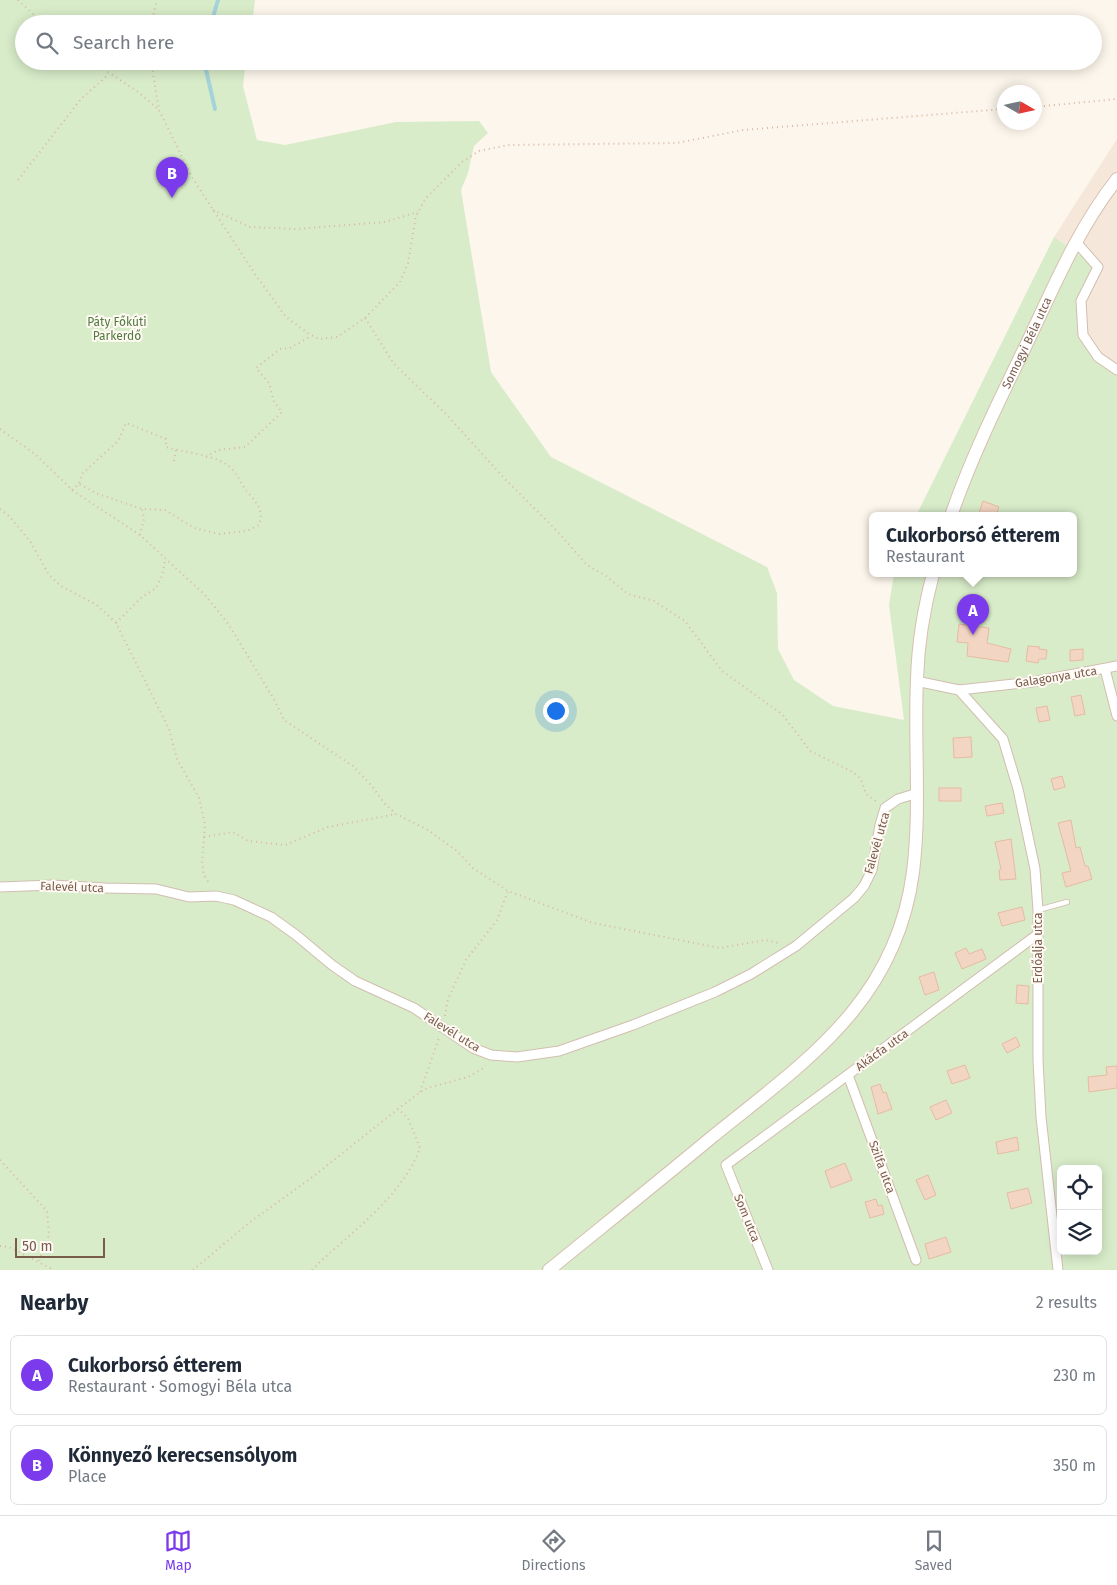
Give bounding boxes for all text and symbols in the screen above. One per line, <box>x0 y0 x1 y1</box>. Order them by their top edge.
search box <box>15 15 1102 70</box>
icon: search <box>33 29 61 57</box>
text: Search here <box>73 31 174 54</box>
north arrow <box>997 85 1042 130</box>
pin: B <box>156 157 188 198</box>
street label: Somogyi Béla utca <box>999 295 1055 391</box>
park label: Páty Főkúti Parkerdő <box>87 315 147 343</box>
popup <box>869 512 1077 577</box>
text: Cukorborsó étterem <box>886 524 1060 547</box>
text: Restaurant <box>886 547 965 566</box>
pin: A <box>957 594 989 635</box>
street label: Galagonya utca <box>1014 664 1098 690</box>
your location <box>543 698 569 724</box>
street label: Falevél utca <box>861 810 893 876</box>
street label: Falevél utca <box>40 879 104 895</box>
street label: Erdőalja utca <box>1031 913 1045 983</box>
street label: Falevél utca <box>421 1009 483 1055</box>
street label: Akácfa utca <box>853 1026 911 1074</box>
street label: Szilfa utca <box>866 1139 898 1195</box>
map controls <box>1057 1165 1102 1255</box>
button: locate <box>1057 1165 1102 1210</box>
street label: Som utca <box>731 1192 763 1244</box>
button: layers <box>1057 1210 1102 1255</box>
scale bar <box>15 1235 105 1258</box>
text: 50 m <box>22 1238 53 1255</box>
text: Nearby <box>20 1290 88 1316</box>
text: 2 results <box>1036 1293 1097 1312</box>
text: Cukorborsó étterem <box>68 1354 242 1377</box>
text: A <box>32 1366 42 1385</box>
text: 230 m <box>1053 1366 1096 1385</box>
text: Restaurant · Somogyi Béla utca <box>68 1377 292 1396</box>
text: Könnyező kerecsensólyom <box>68 1444 297 1467</box>
text: B <box>32 1456 42 1475</box>
text: 350 m <box>1053 1456 1096 1475</box>
text: Place <box>68 1467 107 1486</box>
tab: Map <box>164 1527 192 1574</box>
tab: Directions <box>521 1527 586 1574</box>
tab: Saved <box>915 1527 953 1574</box>

